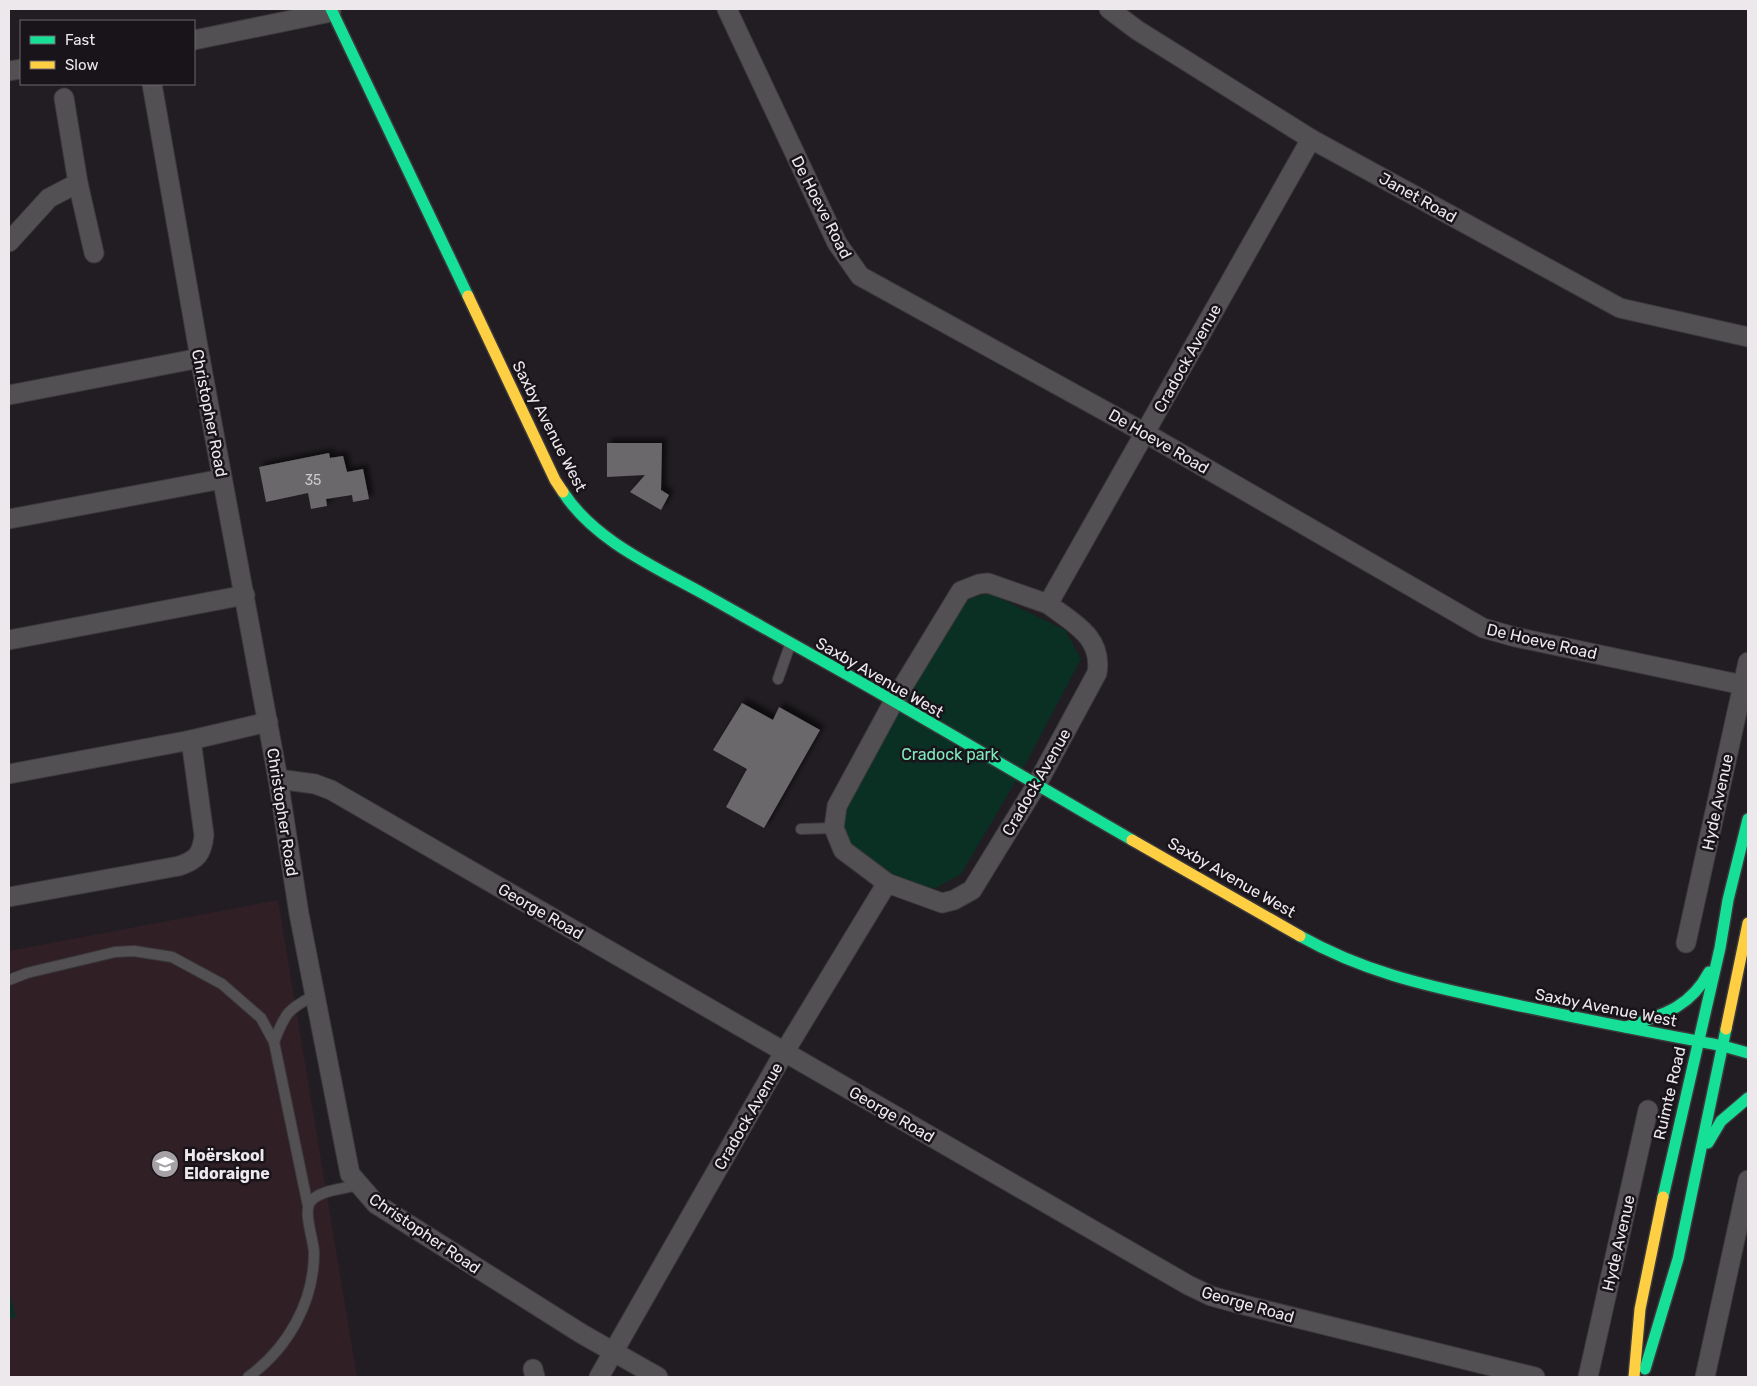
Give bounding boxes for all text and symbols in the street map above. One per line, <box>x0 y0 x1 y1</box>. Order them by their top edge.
legend <box>20 20 195 85</box>
text: Fast <box>65 31 95 49</box>
text: Slow <box>65 56 98 74</box>
street label: De Hoeve Road <box>788 153 856 262</box>
street label: Janet Road <box>1376 168 1460 226</box>
street label: Cradock Avenue <box>1150 301 1225 416</box>
street label: Christopher Road <box>188 348 231 479</box>
street label: Saxby Avenue West <box>508 358 591 495</box>
street label: De Hoeve Road <box>1105 405 1212 478</box>
house number: 35 <box>305 472 321 489</box>
street label: De Hoeve Road <box>1485 620 1599 663</box>
street label: Saxby Avenue West <box>813 633 947 722</box>
street label: Cradock Avenue <box>998 725 1075 839</box>
park label: Cradock park <box>901 745 1000 764</box>
street label: Christopher Road <box>263 747 302 878</box>
street label: Hyde Avenue <box>1698 752 1737 852</box>
street label: Saxby Avenue West <box>1165 833 1299 922</box>
street label: George Road <box>495 879 587 943</box>
street label: Saxby Avenue West <box>1533 984 1678 1031</box>
street label: Ruimte Road <box>1650 1045 1689 1142</box>
street label: Cradock Avenue <box>710 1059 787 1173</box>
street label: George Road <box>846 1082 938 1146</box>
place label: Hoërskool Eldoraigne <box>184 1146 270 1183</box>
school or university icon: Hoërskool Eldoraigne <box>150 1149 180 1179</box>
street label: Christopher Road <box>366 1189 484 1278</box>
street label: Hyde Avenue <box>1598 1193 1639 1293</box>
street label: George Road <box>1199 1282 1296 1327</box>

